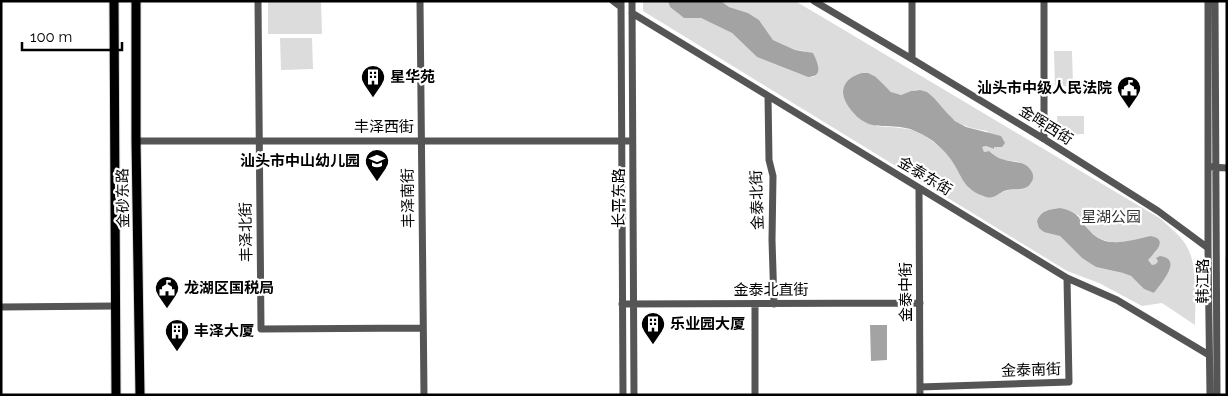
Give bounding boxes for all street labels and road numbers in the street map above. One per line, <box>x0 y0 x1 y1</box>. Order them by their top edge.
street label: 金晖西街 <box>1016 101 1076 149</box>
street label: 丰泽西街 <box>354 118 414 136</box>
street label: 金泰东街 <box>895 153 955 199</box>
street label: 金砂东路 <box>113 168 133 228</box>
street label: 丰泽南街 <box>398 168 418 228</box>
street label: 长平东路 <box>610 168 628 228</box>
street label: 金泰北街 <box>747 170 767 230</box>
street label: 丰泽北街 <box>236 202 256 262</box>
street label: 韩江路 <box>1194 258 1212 304</box>
street label: 金泰中街 <box>897 262 915 322</box>
street label: 金泰北直街 <box>733 281 809 299</box>
street label: 金泰南街 <box>1001 360 1061 380</box>

